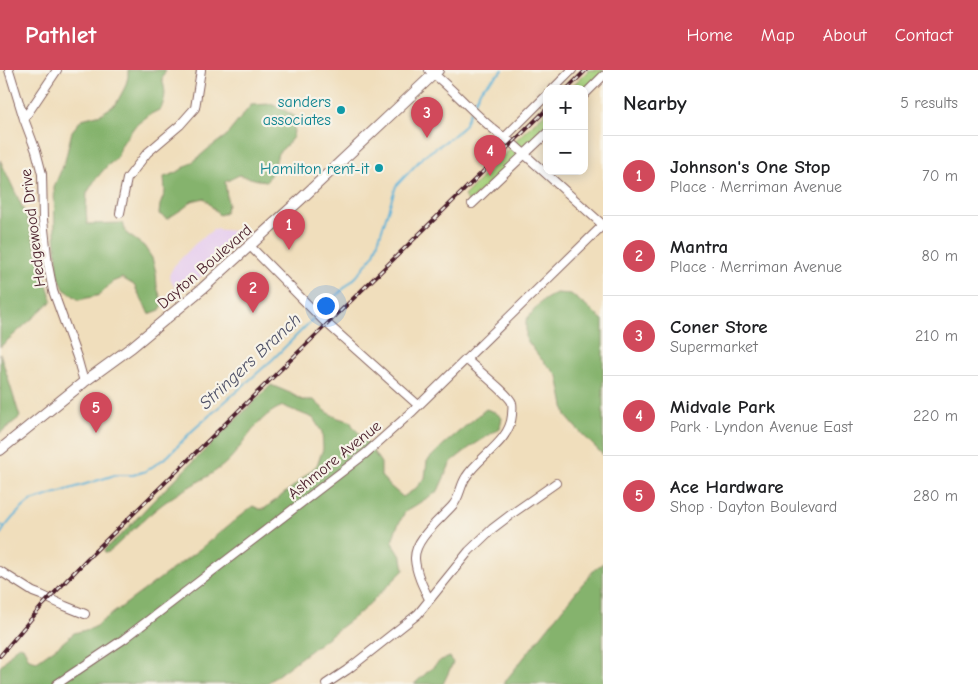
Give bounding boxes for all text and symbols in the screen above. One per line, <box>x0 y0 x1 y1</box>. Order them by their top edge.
text: Pathlet <box>25 21 96 49</box>
text: Home <box>686 25 733 46</box>
text: Map <box>761 25 795 46</box>
text: About <box>823 25 867 46</box>
text: Contact <box>895 25 953 46</box>
map controls <box>543 85 588 175</box>
button: + <box>543 85 588 130</box>
text: Nearby <box>623 91 687 115</box>
place label: sanders associates <box>263 93 331 129</box>
text: 5 results <box>900 94 958 112</box>
pin: 3 <box>411 97 443 138</box>
marker: sanders associates <box>335 104 347 116</box>
button: − <box>543 130 588 175</box>
pin: 4 <box>474 135 506 176</box>
text: Johnson's One Stop <box>670 156 831 178</box>
place label: Hamilton rent-it <box>260 160 369 178</box>
marker: Hamilton rent-it <box>373 162 385 174</box>
text: 1 <box>636 167 642 185</box>
text: 70 m <box>922 167 958 185</box>
street label: Hedgewood Drive <box>17 168 49 288</box>
text: Place · Merriman Avenue <box>670 178 842 196</box>
pin: 1 <box>273 209 305 250</box>
street label: Dayton Boulevard <box>154 221 256 313</box>
text: Mantra <box>670 236 728 258</box>
text: 2 <box>635 247 643 265</box>
text: 80 m <box>921 247 958 265</box>
text: Place · Merriman Avenue <box>670 258 842 276</box>
pin: 2 <box>237 272 269 313</box>
your location <box>313 293 339 319</box>
water label: Stringers Branch <box>195 309 306 414</box>
text: Coner Store <box>670 316 768 338</box>
text: 3 <box>635 327 643 345</box>
text: 210 m <box>915 327 958 345</box>
text: Supermarket <box>670 338 758 356</box>
pin: 5 <box>80 392 112 433</box>
text: Midvale Park <box>670 396 775 418</box>
text: 4 <box>635 407 643 425</box>
text: 220 m <box>913 407 958 425</box>
street label: Ashmore Avenue <box>285 417 385 503</box>
text: Park · Lyndon Avenue East <box>670 418 852 436</box>
text: Ace Hardware <box>670 476 784 498</box>
text: 5 <box>635 487 643 505</box>
text: 280 m <box>913 487 958 505</box>
text: Shop · Dayton Boulevard <box>670 498 837 516</box>

